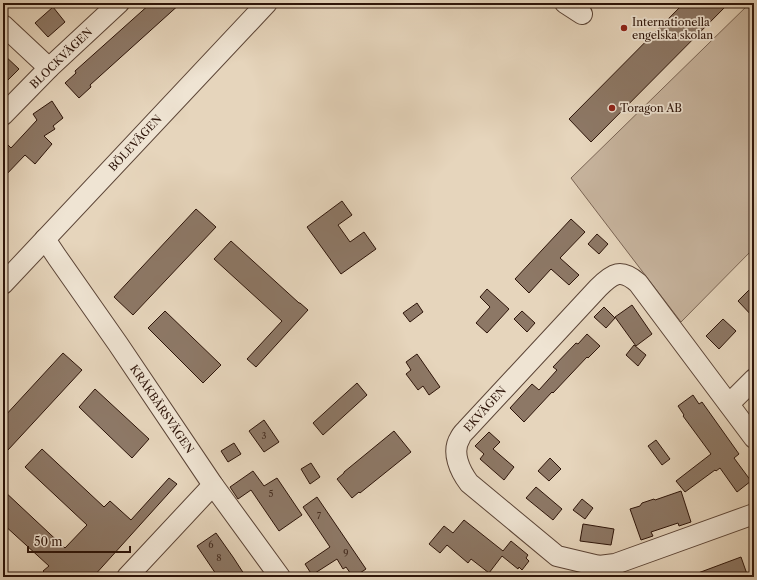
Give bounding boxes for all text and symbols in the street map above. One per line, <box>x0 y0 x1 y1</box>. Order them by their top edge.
place label: Internationella engelska skolan <box>632 15 713 42</box>
marker: Internationella engelska skolan <box>619 23 629 33</box>
street label: BLOCKVÄGEN <box>27 25 95 91</box>
place label: Toragon AB <box>620 101 682 115</box>
marker: Toragon AB <box>607 103 617 113</box>
street label: BÖLEVÄGEN <box>105 111 165 174</box>
street label: KRÅKBÄRSVÄGEN <box>127 362 197 456</box>
street label: EKVÄGEN <box>461 383 509 435</box>
house number: 3 <box>262 430 267 441</box>
house number: 5 <box>269 488 274 499</box>
house number: 7 <box>317 510 322 521</box>
scale bar <box>28 528 130 554</box>
text: 50 m <box>34 534 63 549</box>
house number: 6 <box>208 539 214 550</box>
house number: 9 <box>343 547 349 558</box>
house number: 8 <box>216 552 222 563</box>

